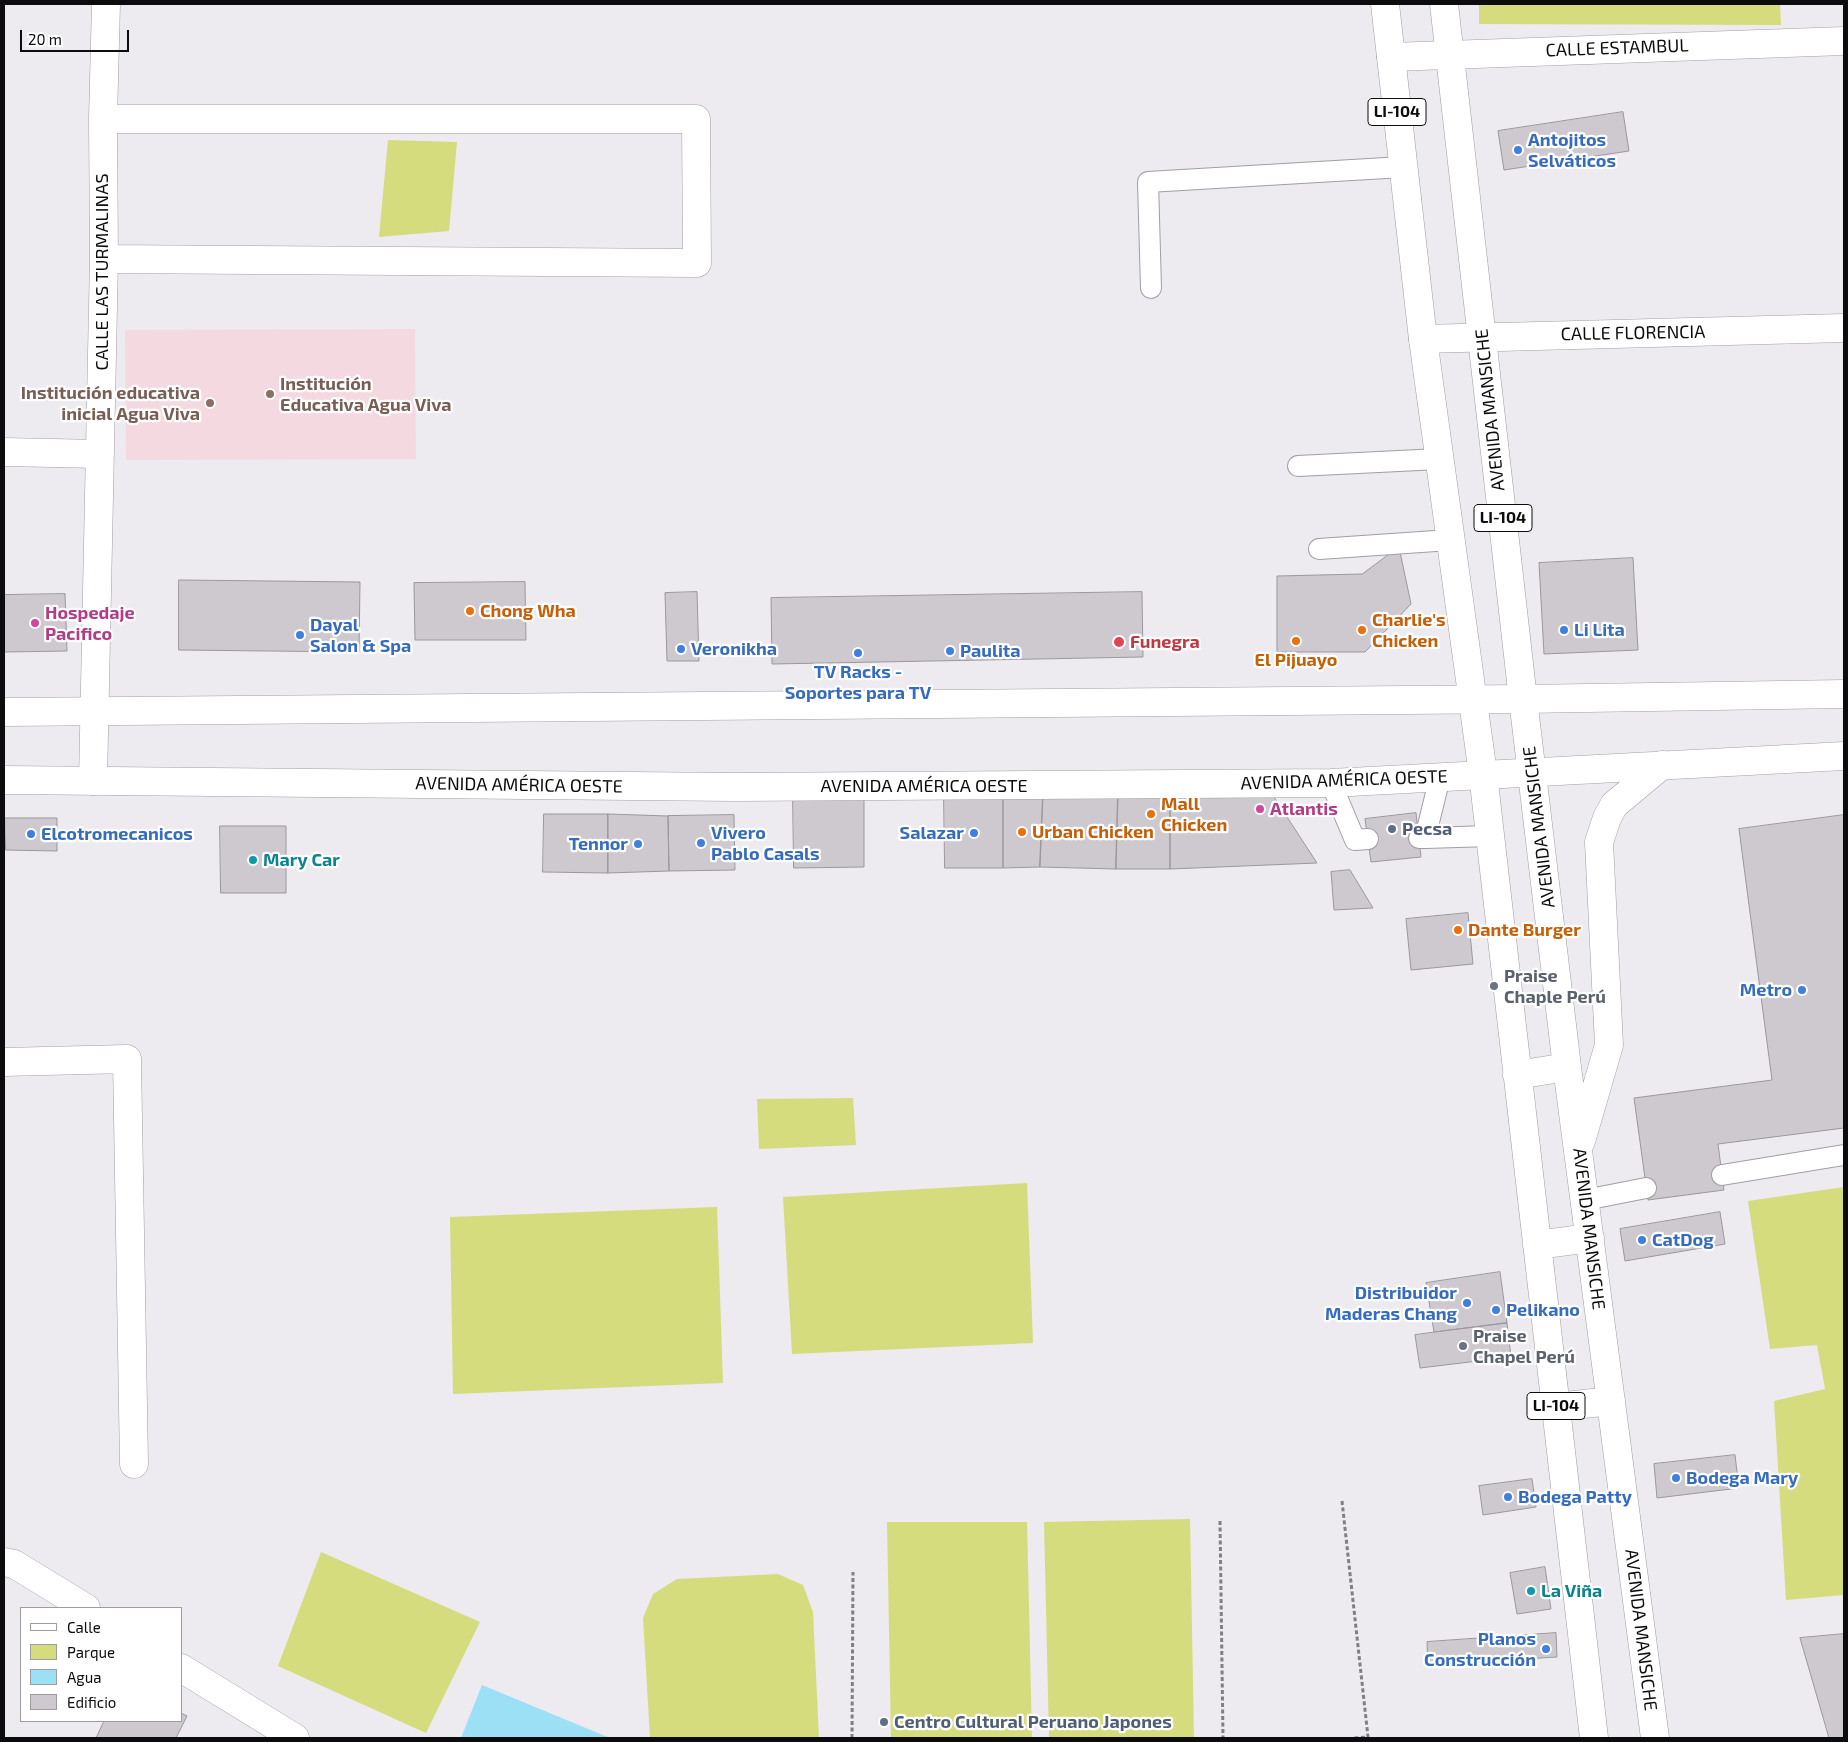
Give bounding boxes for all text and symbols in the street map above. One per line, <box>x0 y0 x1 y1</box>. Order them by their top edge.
scale bar <box>22 20 131 52</box>
text: 20 m <box>28 30 62 48</box>
street label: CALLE ESTAMBUL <box>1545 35 1689 61</box>
road number: LI-104 <box>1368 98 1426 125</box>
place label: Antojitos Selváticos <box>1528 129 1616 172</box>
marker: Antojitos Selváticos <box>1512 144 1524 156</box>
street label: CALLE LAS TURMALINAS <box>91 173 113 371</box>
street label: CALLE FLORENCIA <box>1560 321 1706 345</box>
street label: AVENIDA MANSICHE <box>1471 328 1509 492</box>
place label: Institución Educativa Agua Viva <box>280 373 452 416</box>
place label: Institución educativa inicial Agua Viva <box>21 382 200 424</box>
marker: Institución Educativa Agua Viva <box>264 388 276 400</box>
marker: Institución educativa inicial Agua Viva <box>204 397 216 409</box>
road number: LI-104 <box>1474 504 1532 532</box>
place label: Chong Wha <box>480 600 576 622</box>
place label: Hospedaje Pacifico <box>45 602 135 644</box>
marker: Chong Wha <box>464 605 476 617</box>
place label: Charlie's Chicken <box>1372 609 1446 652</box>
place label: Dayal Salon & Spa <box>310 614 411 656</box>
marker: Hospedaje Pacifico <box>29 617 41 629</box>
place label: Li Lita <box>1574 619 1625 641</box>
marker: Charlie's Chicken <box>1356 624 1368 636</box>
marker: Li Lita <box>1558 624 1570 636</box>
marker: Dayal Salon & Spa <box>294 629 306 641</box>
place label: Funegra <box>1130 631 1200 653</box>
marker: Funegra <box>1112 635 1126 649</box>
marker: El Pijuayo <box>1290 635 1302 647</box>
place label: Veronikha <box>691 638 777 660</box>
place label: Paulita <box>960 640 1020 662</box>
marker: Veronikha <box>675 643 687 655</box>
marker: Paulita <box>944 645 956 657</box>
marker: TV Racks - Soportes para TV <box>852 647 864 659</box>
place label: El Pijuayo <box>1255 649 1337 671</box>
place label: TV Racks - Soportes para TV <box>785 661 931 704</box>
street label: AVENIDA MANSICHE <box>1518 745 1560 909</box>
street label: AVENIDA AMÉRICA OESTE <box>1240 766 1448 794</box>
street label: AVENIDA AMÉRICA OESTE <box>415 772 623 798</box>
street label: AVENIDA AMÉRICA OESTE <box>820 775 1028 797</box>
place label: Mall Chicken <box>1161 793 1227 836</box>
place label: Atlantis <box>1270 798 1338 820</box>
marker: Atlantis <box>1254 803 1266 815</box>
marker: Mall Chicken <box>1145 808 1157 820</box>
place label: Pecsa <box>1402 818 1452 840</box>
place label: Urban Chicken <box>1032 821 1154 843</box>
place label: Vivero Pablo Casals <box>711 822 820 864</box>
place label: Salazar <box>900 822 964 844</box>
place label: Elcotromecanicos <box>41 823 193 845</box>
marker: Pecsa <box>1386 823 1398 835</box>
marker: Urban Chicken <box>1016 826 1028 838</box>
marker: Salazar <box>968 827 980 839</box>
marker: Elcotromecanicos <box>25 828 37 840</box>
place label: Tennor <box>569 833 628 855</box>
marker: Vivero Pablo Casals <box>695 837 707 849</box>
marker: Tennor <box>632 838 644 850</box>
place label: Mary Car <box>263 849 340 871</box>
marker: Mary Car <box>247 854 259 866</box>
place label: Dante Burger <box>1468 919 1581 941</box>
marker: Dante Burger <box>1452 924 1464 936</box>
place label: Praise Chaple Perú <box>1504 965 1606 1008</box>
place label: Metro <box>1740 979 1792 1001</box>
marker: Praise Chaple Perú <box>1488 980 1500 992</box>
marker: Metro <box>1796 984 1808 996</box>
street label: AVENIDA MANSICHE <box>1568 1147 1610 1311</box>
place label: CatDog <box>1652 1229 1714 1251</box>
marker: CatDog <box>1636 1234 1648 1246</box>
place label: Distribuidor Maderas Chang <box>1325 1282 1457 1325</box>
marker: Distribuidor Maderas Chang <box>1461 1297 1473 1309</box>
place label: Pelikano <box>1506 1299 1580 1321</box>
marker: Pelikano <box>1490 1304 1502 1316</box>
place label: Praise Chapel Perú <box>1473 1325 1575 1368</box>
marker: Praise Chapel Perú <box>1457 1340 1469 1352</box>
road number: LI-104 <box>1527 1392 1585 1420</box>
place label: Bodega Mary <box>1686 1467 1798 1489</box>
marker: Bodega Mary <box>1670 1472 1682 1484</box>
place label: Bodega Patty <box>1518 1486 1632 1508</box>
marker: Bodega Patty <box>1502 1491 1514 1503</box>
street label: AVENIDA MANSICHE <box>1620 1548 1662 1712</box>
place label: La Viña <box>1541 1580 1602 1602</box>
marker: La Viña <box>1525 1585 1537 1597</box>
legend <box>20 1607 182 1722</box>
text: Calle <box>67 1618 101 1636</box>
place label: Planos Construcción <box>1424 1628 1536 1670</box>
text: Parque <box>67 1643 115 1661</box>
marker: Planos Construcción <box>1540 1643 1552 1655</box>
text: Agua <box>67 1668 102 1686</box>
text: Edificio <box>67 1693 116 1711</box>
place label: Centro Cultural Peruano Japones <box>894 1711 1172 1733</box>
marker: Centro Cultural Peruano Japones <box>878 1716 890 1728</box>

